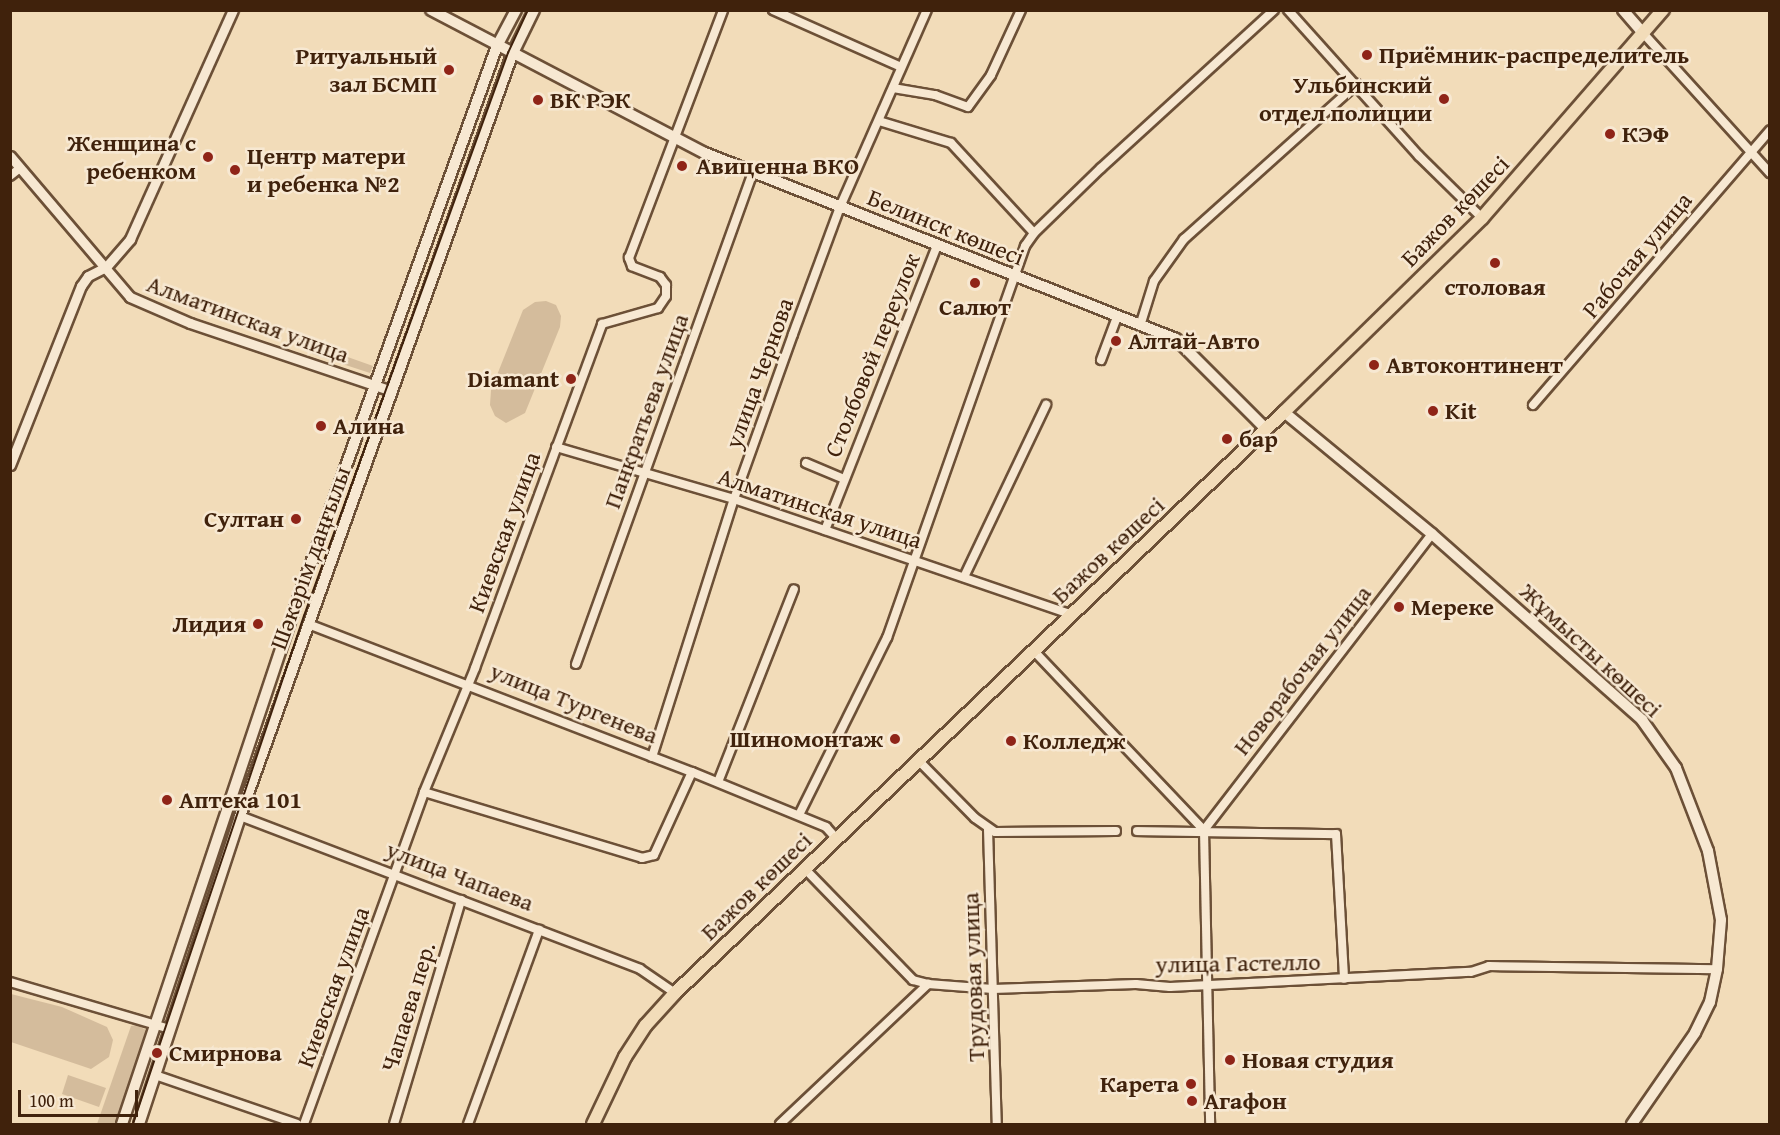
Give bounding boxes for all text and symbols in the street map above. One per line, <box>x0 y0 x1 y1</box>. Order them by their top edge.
place label: Приёмник-распределитель <box>1379 41 1689 69</box>
place label: Ритуальный зал БСМП <box>296 42 437 98</box>
marker: Приёмник-распределитель <box>1360 48 1374 62</box>
marker: Ритуальный зал БСМП <box>442 63 456 77</box>
place label: Ульбинский отдел полиции <box>1259 71 1432 127</box>
place label: ВК РЭК <box>550 86 631 114</box>
marker: Ульбинский отдел полиции <box>1437 92 1451 106</box>
marker: ВК РЭК <box>531 93 545 107</box>
place label: КЭФ <box>1622 120 1669 148</box>
marker: КЭФ <box>1603 127 1617 141</box>
place label: Женщина с ребенком <box>67 129 196 185</box>
place label: Центр матери и ребенка №2 <box>247 142 406 198</box>
street label: Бажов көшесі <box>1395 149 1515 273</box>
marker: Женщина с ребенком <box>201 150 215 164</box>
place label: Авиценна ВКО <box>696 152 859 180</box>
marker: Авиценна ВКО <box>673 157 691 175</box>
marker: Центр матери и ребенка №2 <box>228 163 242 177</box>
street label: Белинск көшесі <box>863 182 1029 272</box>
street label: Рабочая улица <box>1576 186 1698 324</box>
street label: Столбовой переулок <box>818 249 926 461</box>
marker: столовая <box>1488 256 1502 270</box>
street label: Алматинская улица <box>143 269 353 369</box>
place label: столовая <box>1444 273 1546 301</box>
marker: Салют <box>968 276 982 290</box>
place label: Салют <box>939 293 1011 321</box>
street label: улица Чернова <box>718 294 800 452</box>
street label: Панкратьева улица <box>597 310 695 512</box>
place label: Алтай-Авто <box>1128 327 1260 355</box>
marker: Алтай-Авто <box>1109 334 1123 348</box>
place label: Автоконтинент <box>1386 351 1563 379</box>
marker: Автоконтинент <box>1367 358 1381 372</box>
place label: Diamant <box>467 365 559 393</box>
marker: Diamant <box>564 372 578 386</box>
place label: Kit <box>1445 397 1477 425</box>
marker: Kit <box>1426 404 1440 418</box>
place label: Алина <box>333 412 404 440</box>
marker: Алина <box>314 419 328 433</box>
place label: бар <box>1239 425 1278 453</box>
marker: бар <box>1220 432 1234 446</box>
street label: Киевская улица <box>462 448 546 616</box>
street label: Алматинская улица <box>714 461 926 555</box>
street label: Шәкәрім даңғылы <box>264 463 356 653</box>
street label: Бажов көшесі <box>1046 491 1170 609</box>
place label: Султан <box>204 505 284 533</box>
marker: Султан <box>289 512 303 526</box>
street label: Жұмысты көшесі <box>1514 577 1668 723</box>
street label: Новорабочая улица <box>1227 579 1377 761</box>
place label: Мереке <box>1411 593 1494 621</box>
marker: Мереке <box>1392 600 1406 614</box>
place label: Лидия <box>172 610 246 638</box>
marker: Лидия <box>251 617 265 631</box>
street label: улица Тургенева <box>486 656 662 750</box>
place label: Шиномонтаж <box>730 725 883 753</box>
place label: Колледж <box>1023 727 1126 755</box>
marker: Шиномонтаж <box>888 732 902 746</box>
marker: Колледж <box>1004 734 1018 748</box>
place label: Аптека 101 <box>179 786 302 814</box>
marker: Аптека 101 <box>160 793 174 807</box>
street label: Бажов көшесі <box>694 826 818 946</box>
street label: улица Чапаева <box>382 835 538 917</box>
street label: Трудовая улица <box>956 892 990 1062</box>
street label: Киевская улица <box>291 903 375 1071</box>
street label: Чапаева пер. <box>375 939 441 1075</box>
street label: улица Гастелло <box>1155 947 1321 979</box>
place label: Смирнова <box>169 1039 282 1067</box>
marker: Смирнова <box>150 1046 164 1060</box>
place label: Новая студия <box>1242 1046 1394 1074</box>
marker: Новая студия <box>1223 1053 1237 1067</box>
place label: Карета <box>1100 1070 1179 1098</box>
marker: Карета <box>1184 1077 1198 1091</box>
scale bar <box>21 1078 141 1116</box>
text: 100 m <box>29 1087 74 1114</box>
place label: Агафон <box>1204 1087 1287 1115</box>
marker: Агафон <box>1185 1094 1199 1108</box>

